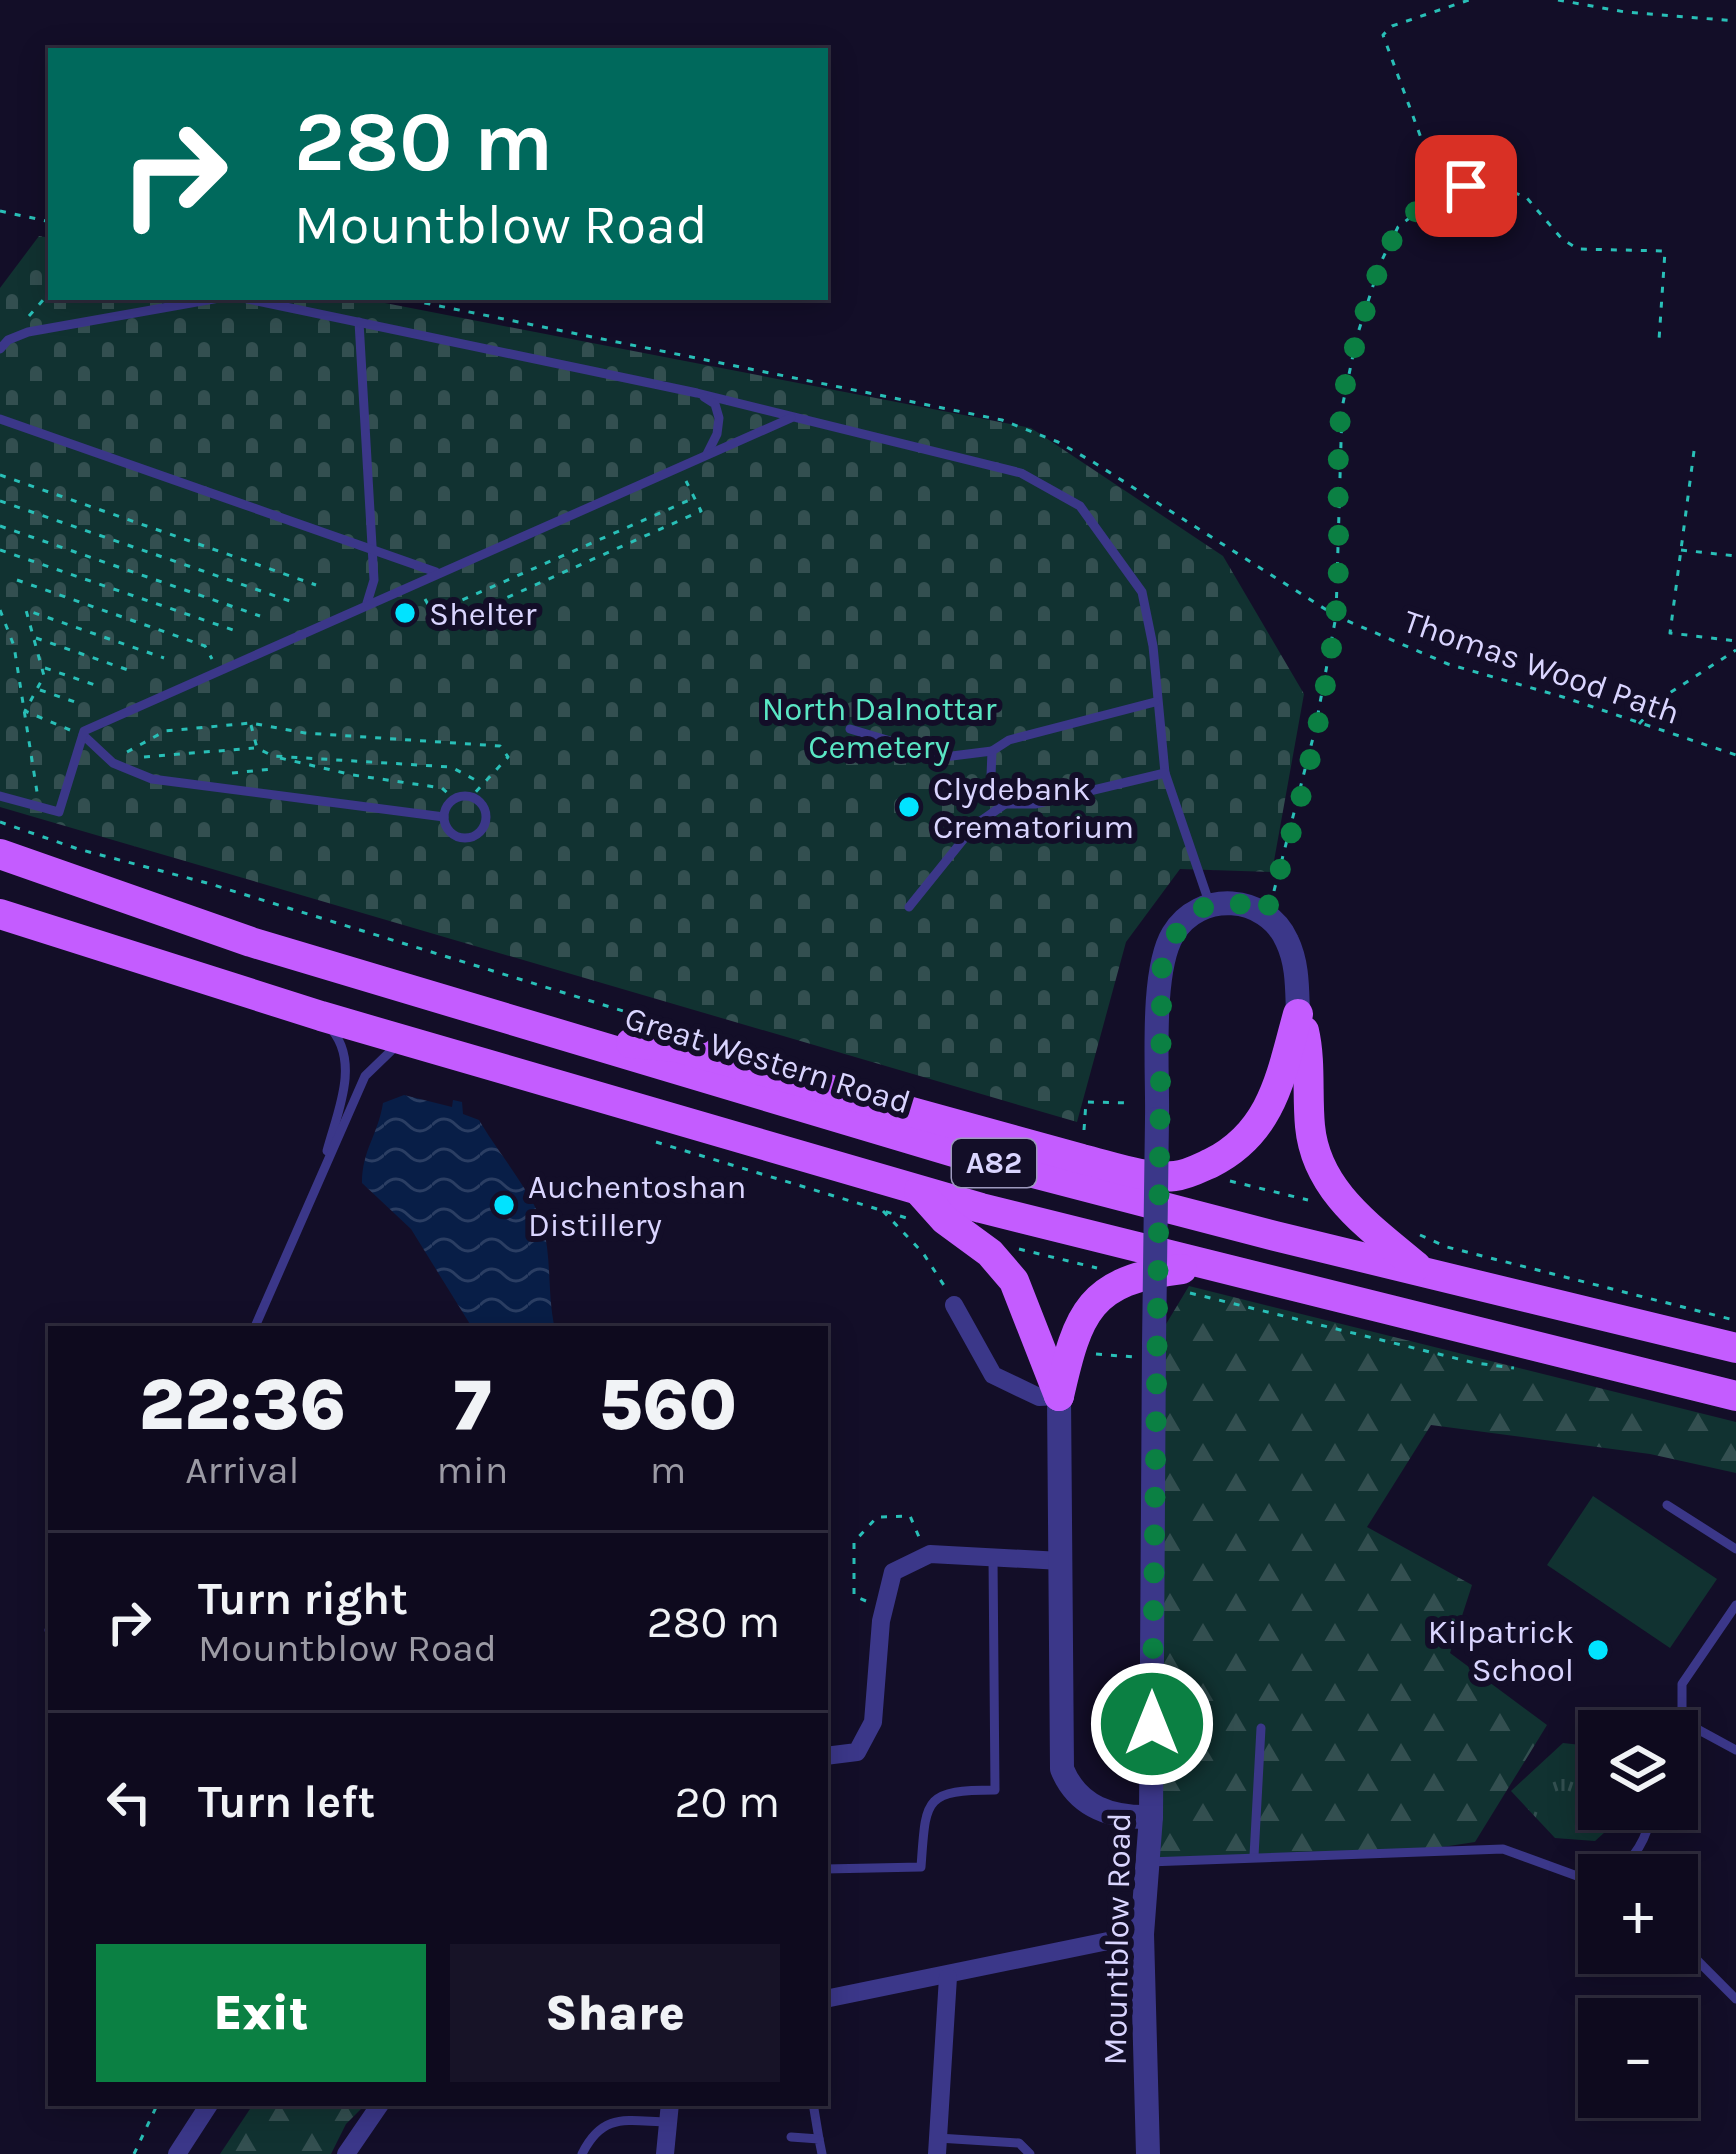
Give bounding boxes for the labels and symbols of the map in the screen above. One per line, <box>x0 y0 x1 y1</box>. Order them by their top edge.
pin <box>1415 135 1517 237</box>
place label: Shelter <box>429 595 536 633</box>
marker: Shelter <box>392 600 418 626</box>
street label: Thomas Wood Path <box>1399 602 1685 732</box>
park label: North Dalnottar Cemetery <box>762 690 996 766</box>
place label: Clydebank Crematorium <box>933 770 1134 846</box>
marker: Clydebank Crematorium <box>896 794 922 820</box>
street label: Great Western Road <box>620 998 915 1121</box>
road number: A82 <box>952 1139 1036 1187</box>
place label: Auchentoshan Distillery <box>528 1168 747 1244</box>
marker: Auchentoshan Distillery <box>491 1192 517 1218</box>
place label: Kilpatrick School <box>1428 1613 1574 1689</box>
marker: Kilpatrick School <box>1585 1637 1611 1663</box>
position arrow <box>1089 1661 1215 1787</box>
street label: Mountblow Road <box>1096 1812 1138 2066</box>

